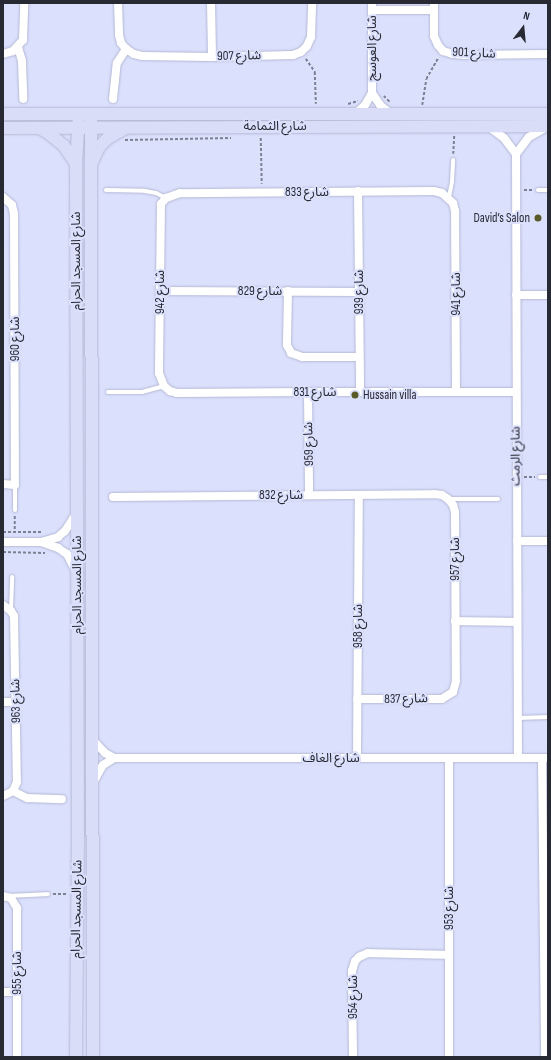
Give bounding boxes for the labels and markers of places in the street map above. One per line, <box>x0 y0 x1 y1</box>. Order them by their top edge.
place label: David’s Salon <box>473 210 530 226</box>
marker: David’s Salon <box>533 213 543 223</box>
place label: Hussain villa <box>363 387 417 403</box>
marker: Hussain villa <box>350 390 360 400</box>

